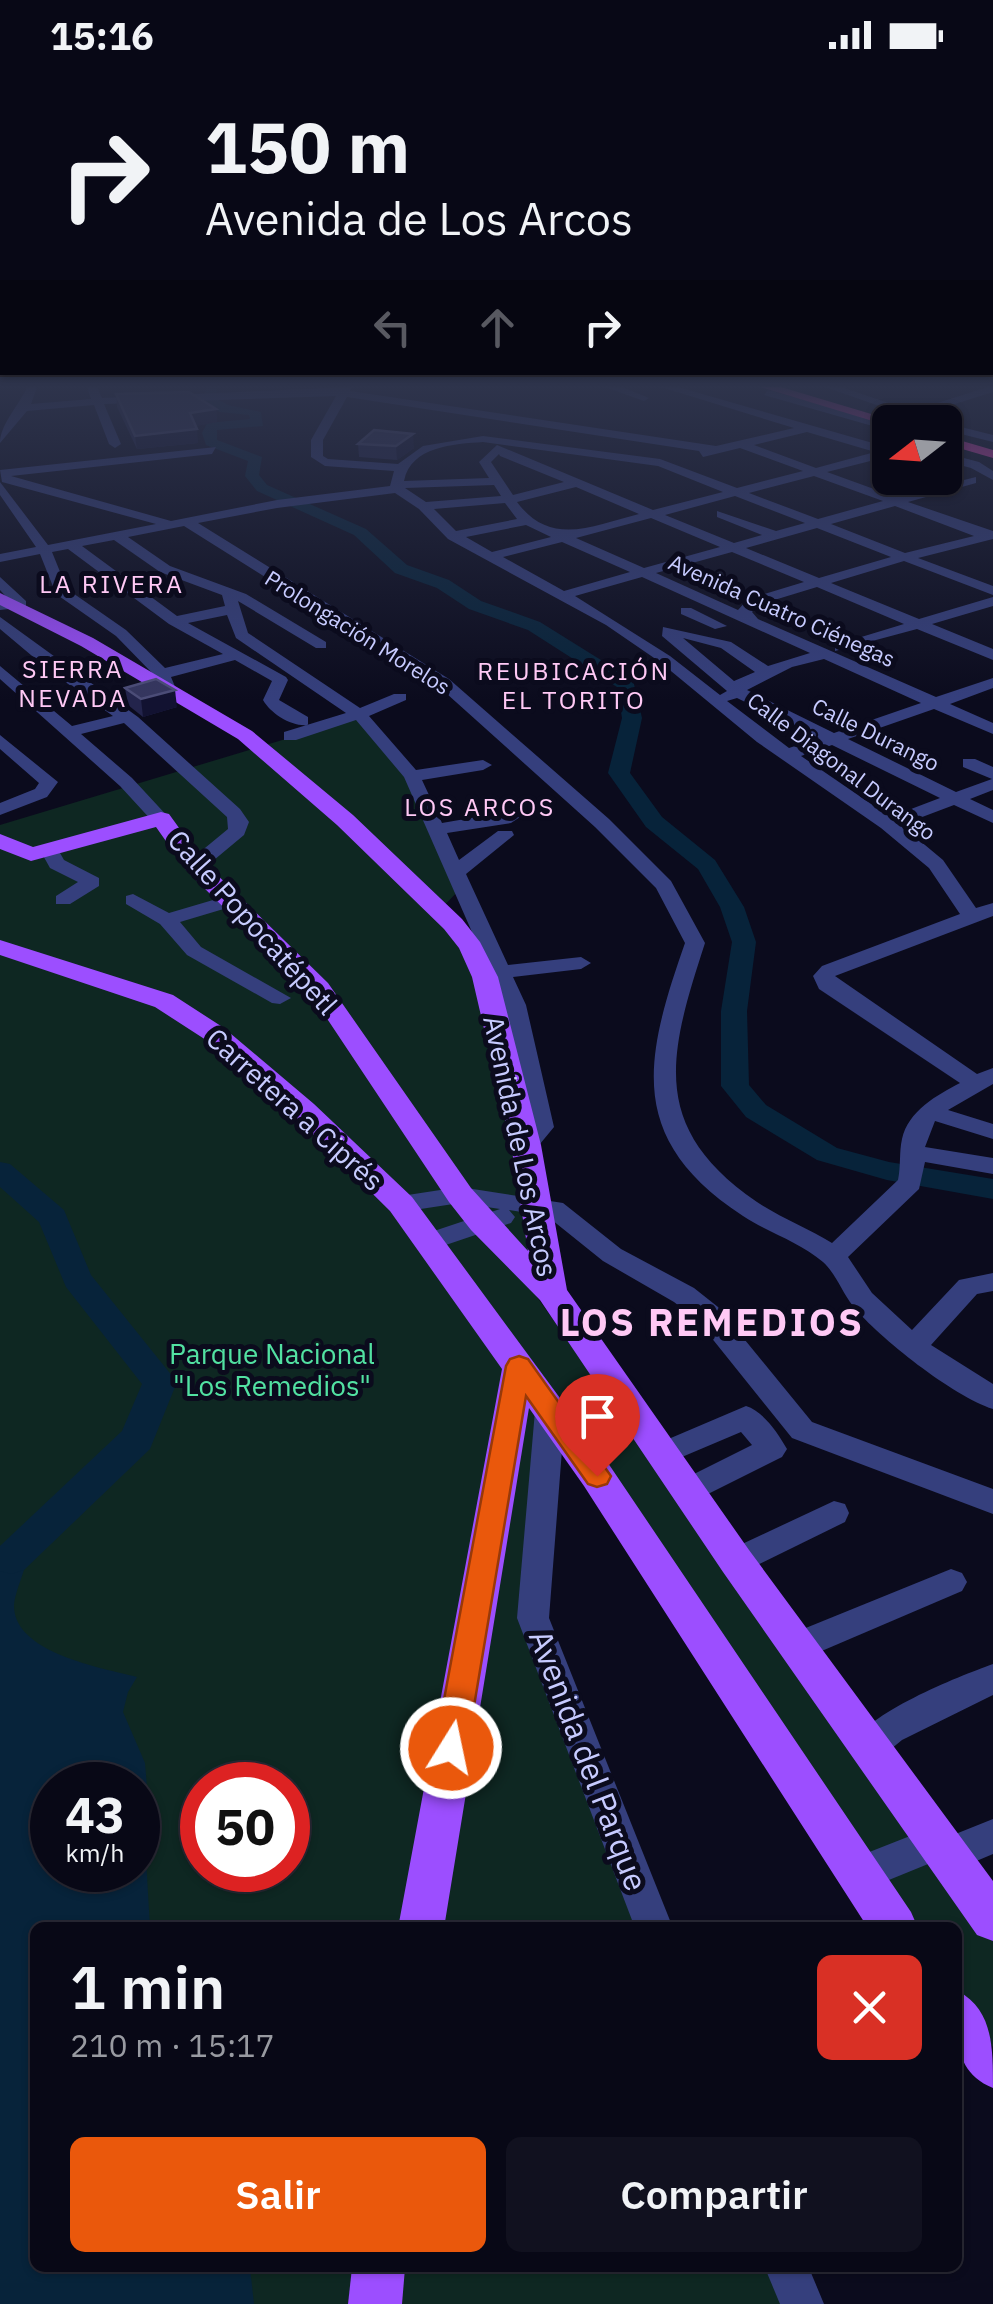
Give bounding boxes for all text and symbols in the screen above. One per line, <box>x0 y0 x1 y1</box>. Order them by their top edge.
text: 15:16 <box>50 11 154 60</box>
text: 150 m <box>205 101 410 192</box>
icon: right <box>40 110 170 240</box>
text: Avenida de Los Arcos <box>205 189 633 247</box>
icon: left <box>365 300 420 355</box>
icon: ahead <box>470 300 525 355</box>
icon: right <box>575 300 630 355</box>
north arrow <box>872 405 962 495</box>
map controls <box>872 405 962 495</box>
street label: Avenida Cuatro Ciénegas <box>664 547 900 673</box>
street label: Prolongación Morelos <box>260 563 456 701</box>
district label: LA RIVERA <box>39 567 185 600</box>
district label: SIERRA NEVADA <box>18 652 128 714</box>
district label: REUBICACIÓN EL TORITO <box>477 654 671 716</box>
street label: Calle Diagonal Durango <box>742 685 942 847</box>
street label: Calle Durango <box>808 691 944 777</box>
district label: LOS ARCOS <box>404 790 556 823</box>
street label: Calle Popocatépetl <box>160 822 346 1022</box>
street label: Avenida de Los Arcos <box>475 1012 567 1280</box>
street label: Carretera a Ciprés <box>199 1020 391 1198</box>
district label: LOS REMEDIOS <box>560 1297 864 1346</box>
park label: Parque Nacional "Los Remedios" <box>169 1335 375 1404</box>
pin <box>555 1374 640 1477</box>
icon: arrive <box>570 1389 625 1444</box>
street label: Avenida del Parque <box>520 1623 658 1897</box>
position arrow <box>399 1696 503 1800</box>
speed limit sign: 50 <box>180 1762 310 1892</box>
text: 43 <box>65 1782 125 1847</box>
text: km/h <box>66 1836 124 1869</box>
text: 1 min <box>70 1947 225 2026</box>
button: close <box>817 1955 922 2060</box>
text: 210 m · 15:17 <box>70 2024 275 2066</box>
button: Salir <box>70 2137 486 2252</box>
button: Compartir <box>506 2137 922 2252</box>

